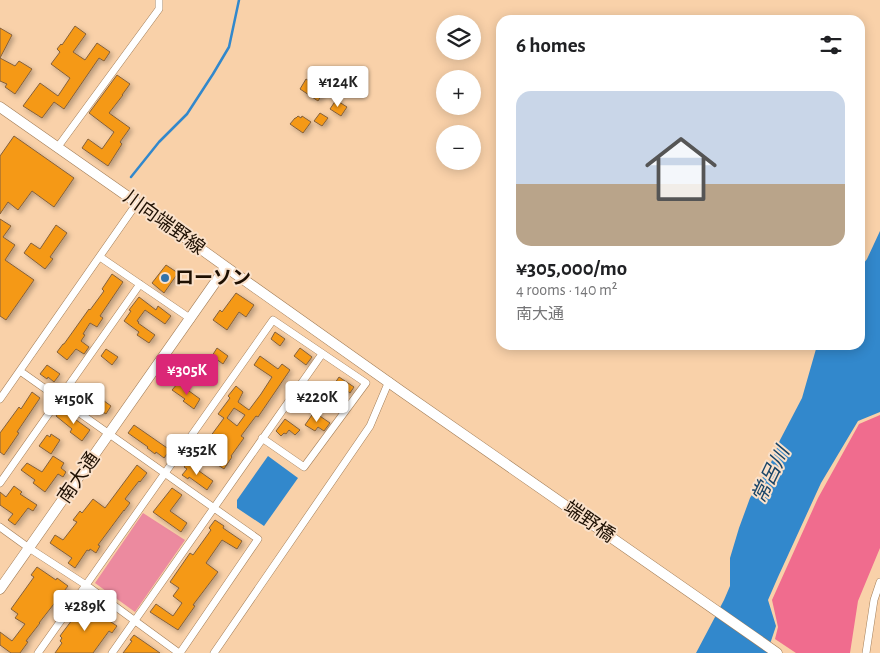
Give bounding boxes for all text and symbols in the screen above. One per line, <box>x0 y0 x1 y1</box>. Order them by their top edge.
map controls <box>436 15 481 170</box>
button: layers <box>436 15 481 60</box>
icon: filters <box>817 31 845 59</box>
text: 6 homes <box>516 35 586 56</box>
pin: ¥124K <box>303 66 373 108</box>
button: + <box>436 70 481 115</box>
text: ¥124K <box>318 74 358 90</box>
icon: home <box>636 124 726 214</box>
button: − <box>436 125 481 170</box>
street label: 川向端野線 <box>120 187 209 259</box>
text: ¥305,000/mo <box>516 258 627 279</box>
place label: ローソン <box>175 269 251 288</box>
marker: ローソン <box>159 272 171 284</box>
text: 4 rooms · 140 m² <box>516 282 617 298</box>
text: 南大通 <box>516 306 564 322</box>
pin: ¥305K <box>152 354 222 396</box>
text: ¥305K <box>167 362 207 378</box>
pin: ¥220K <box>282 380 352 423</box>
pin: ¥150K <box>39 382 109 425</box>
text: ¥220K <box>296 389 338 405</box>
text: ¥150K <box>55 391 93 407</box>
pin: ¥352K <box>162 434 232 476</box>
water label: 常呂川 <box>748 441 794 506</box>
text: ¥352K <box>177 442 217 458</box>
street label: 南大通 <box>54 449 103 507</box>
street label: 端野橋 <box>560 497 618 546</box>
pin: ¥289K <box>50 590 120 632</box>
text: ¥289K <box>65 598 105 614</box>

